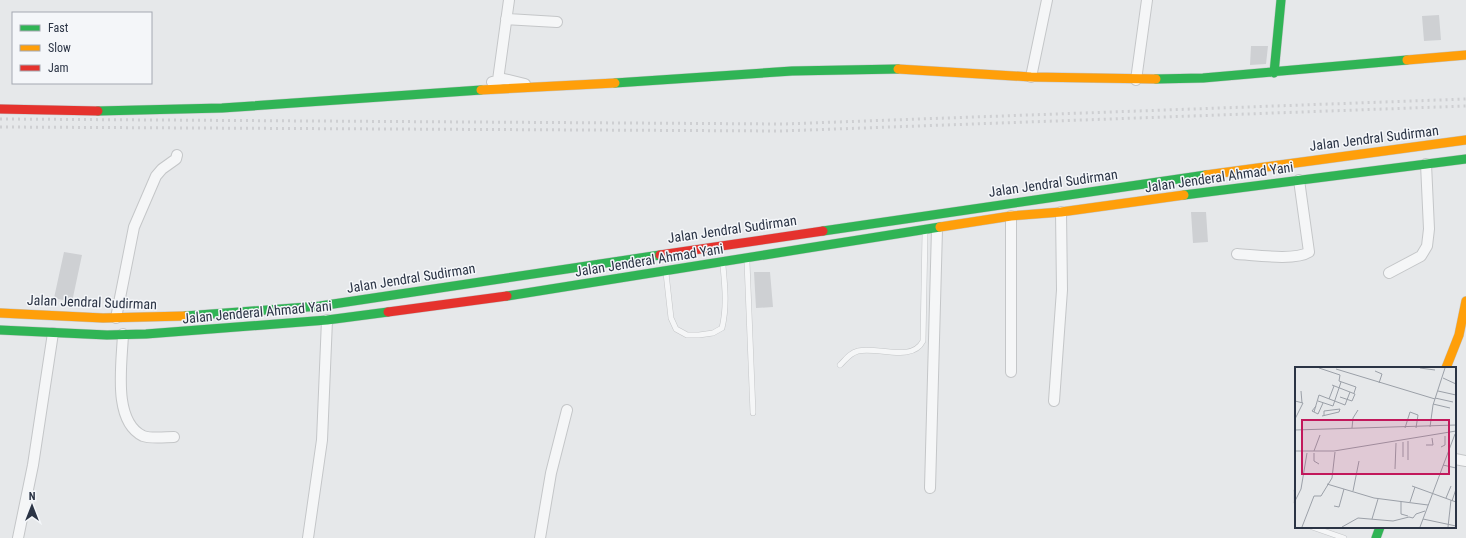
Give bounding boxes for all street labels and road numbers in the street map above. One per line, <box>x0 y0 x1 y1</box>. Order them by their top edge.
street label: Jalan Jendral Sudirman <box>1308 122 1440 154</box>
street label: Jalan Jenderal Ahmad Yani <box>1144 159 1294 195</box>
street label: Jalan Jendral Sudirman <box>987 166 1119 200</box>
street label: Jalan Jendral Sudirman <box>666 212 798 246</box>
street label: Jalan Jenderal Ahmad Yani <box>574 240 724 280</box>
street label: Jalan Jendral Sudirman <box>346 260 476 296</box>
street label: Jalan Jendral Sudirman <box>27 292 157 312</box>
street label: Jalan Jenderal Ahmad Yani <box>182 297 332 327</box>

